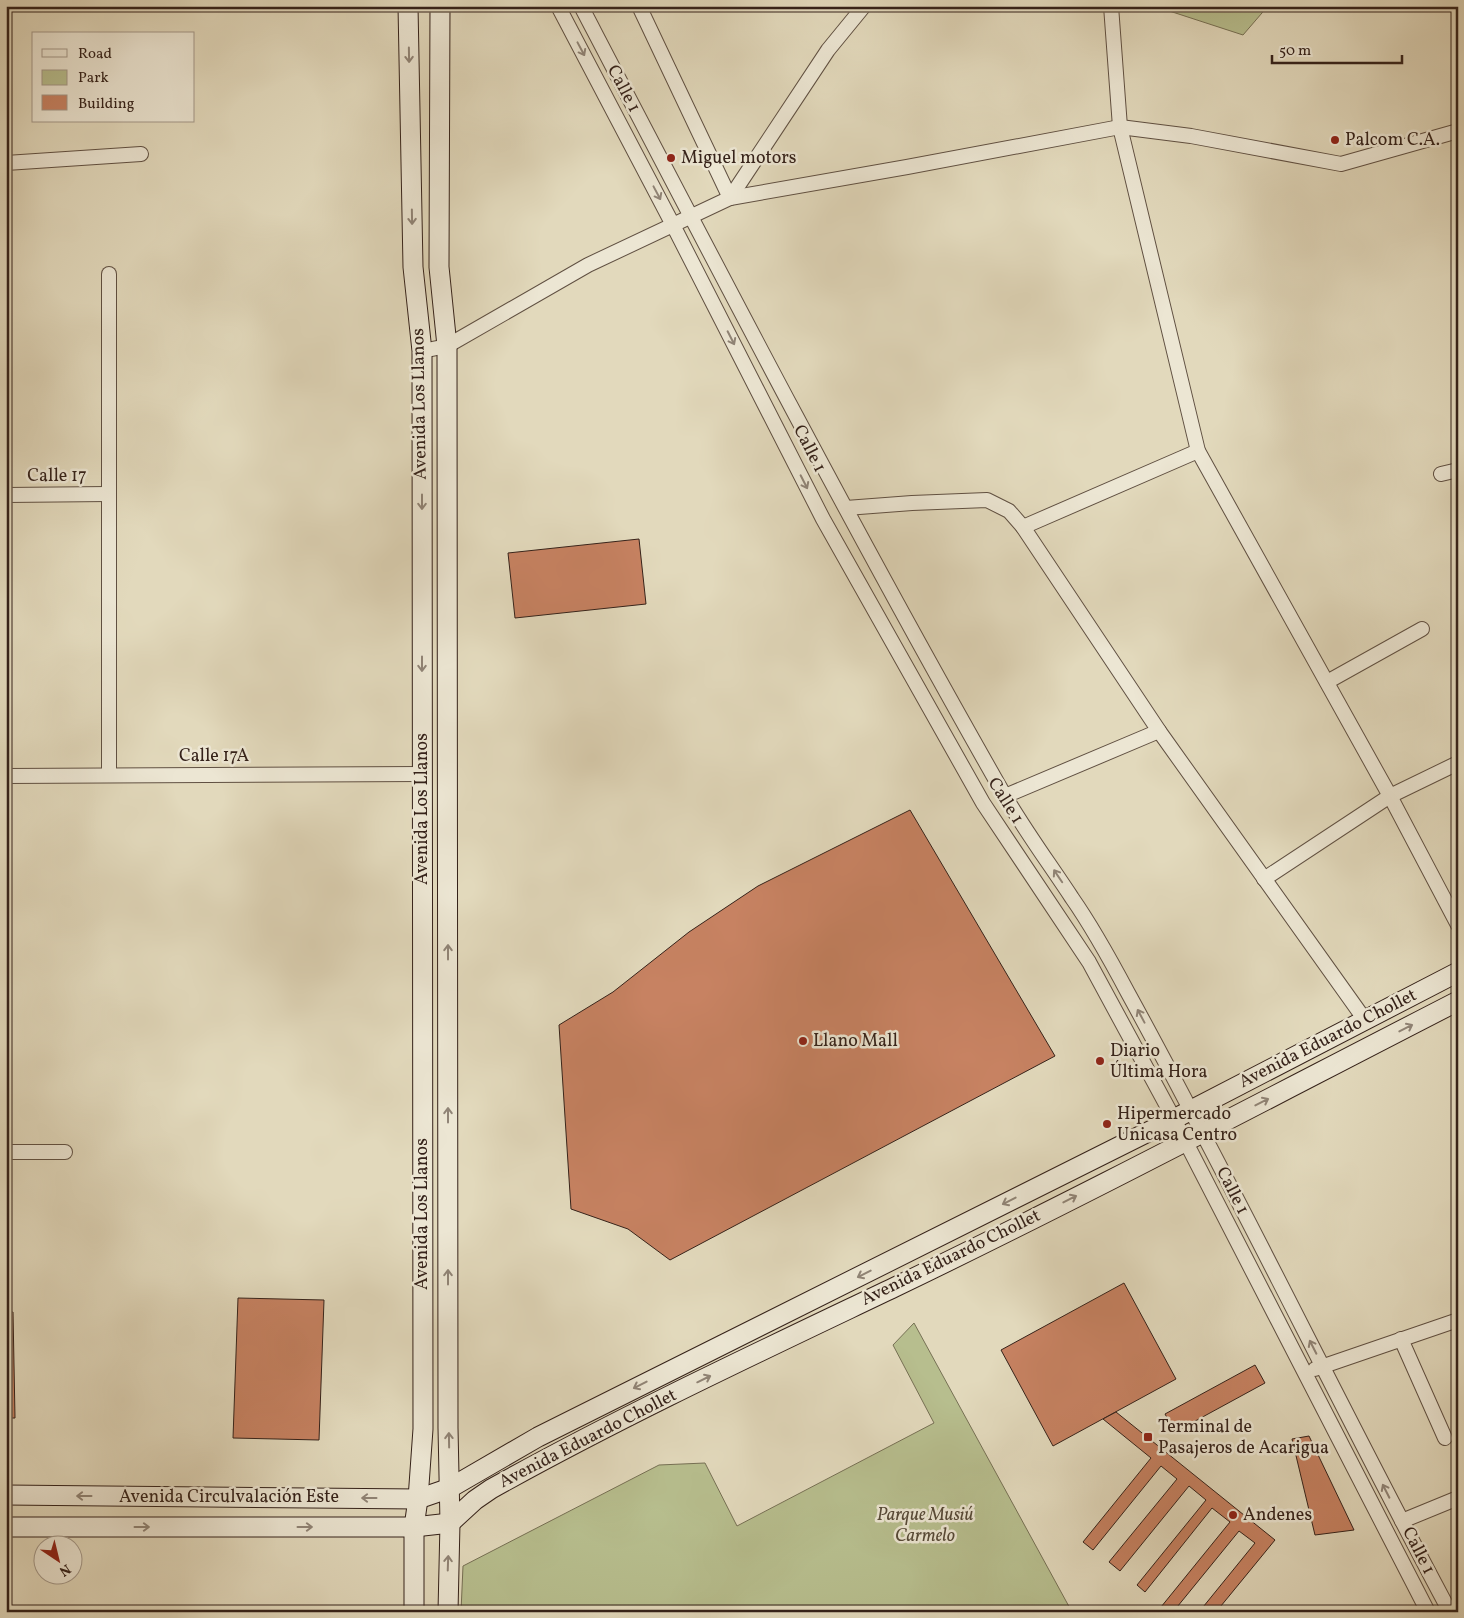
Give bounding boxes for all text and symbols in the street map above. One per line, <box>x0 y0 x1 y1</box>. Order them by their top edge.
legend <box>32 32 195 122</box>
scale bar <box>1272 32 1402 64</box>
text: 50 m <box>1279 41 1311 62</box>
one-way arrow <box>576 42 586 57</box>
text: Road <box>78 44 112 65</box>
one-way arrow <box>404 46 414 63</box>
street label: Calle 1 <box>600 61 646 117</box>
text: Park <box>78 68 109 89</box>
text: Building <box>78 94 135 115</box>
place label: Palcom C.A. <box>1345 128 1440 153</box>
marker: Palcom C.A. <box>1329 134 1341 146</box>
place label: Miguel motors <box>681 146 797 171</box>
marker: Miguel motors <box>665 152 677 164</box>
one-way arrow <box>653 185 662 200</box>
one-way arrow <box>407 209 417 225</box>
street label: Avenida Los Llanos <box>406 328 434 480</box>
one-way arrow <box>726 330 736 345</box>
street label: Calle 1 <box>786 421 832 477</box>
street label: Calle 17 <box>27 464 87 489</box>
one-way arrow <box>799 475 809 490</box>
one-way arrow <box>417 494 427 510</box>
one-way arrow <box>417 656 427 672</box>
street label: Avenida Los Llanos <box>410 733 435 885</box>
street label: Calle 17A <box>179 744 249 769</box>
street label: Calle 1 <box>981 773 1029 829</box>
one-way arrow <box>1053 870 1063 884</box>
one-way arrow <box>443 944 453 960</box>
street label: Avenida Eduardo Chollet <box>1235 983 1421 1095</box>
one-way arrow <box>1136 1009 1145 1024</box>
one-way arrow <box>1398 1023 1413 1032</box>
place label: Llano Mall <box>813 1029 898 1054</box>
marker: Llano Mall <box>797 1035 809 1047</box>
place label: Diario Última Hora <box>1110 1039 1207 1085</box>
marker: Diario Última Hora <box>1094 1055 1106 1067</box>
one-way arrow <box>1254 1097 1269 1107</box>
place label: Hipermercado Unicasa Centro <box>1117 1102 1237 1148</box>
one-way arrow <box>443 1107 453 1123</box>
marker: Hipermercado Unicasa Centro <box>1101 1118 1113 1130</box>
street label: Avenida Los Llanos <box>410 1138 435 1290</box>
street label: Calle 1 <box>1209 1163 1255 1219</box>
one-way arrow <box>1062 1194 1077 1204</box>
one-way arrow <box>1002 1197 1017 1206</box>
street label: Avenida Eduardo Chollet <box>857 1204 1045 1312</box>
one-way arrow <box>443 1269 453 1286</box>
one-way arrow <box>857 1269 872 1279</box>
one-way arrow <box>1308 1339 1318 1354</box>
one-way arrow <box>696 1374 711 1383</box>
one-way arrow <box>633 1381 648 1390</box>
street label: Avenida Eduardo Chollet <box>495 1383 681 1495</box>
place label: Terminal de Pasajeros de Acarigua <box>1158 1415 1329 1461</box>
marker: Terminal de Pasajeros de Acarigua <box>1142 1431 1154 1443</box>
one-way arrow <box>444 1432 453 1448</box>
one-way arrow <box>1381 1484 1391 1499</box>
street label: Avenida Circulvalación Este <box>119 1485 339 1510</box>
one-way arrow <box>77 1491 93 1501</box>
one-way arrow <box>362 1493 378 1503</box>
park label: Parque Musiú Carmelo <box>877 1503 973 1549</box>
place label: Andenes <box>1243 1503 1312 1528</box>
marker: Andenes <box>1227 1509 1239 1521</box>
one-way arrow <box>134 1522 150 1532</box>
one-way arrow <box>296 1522 313 1532</box>
street label: Calle 1 <box>1395 1523 1441 1579</box>
north arrow <box>32 1536 82 1586</box>
one-way arrow <box>444 1555 453 1571</box>
text: N <box>55 1559 74 1580</box>

